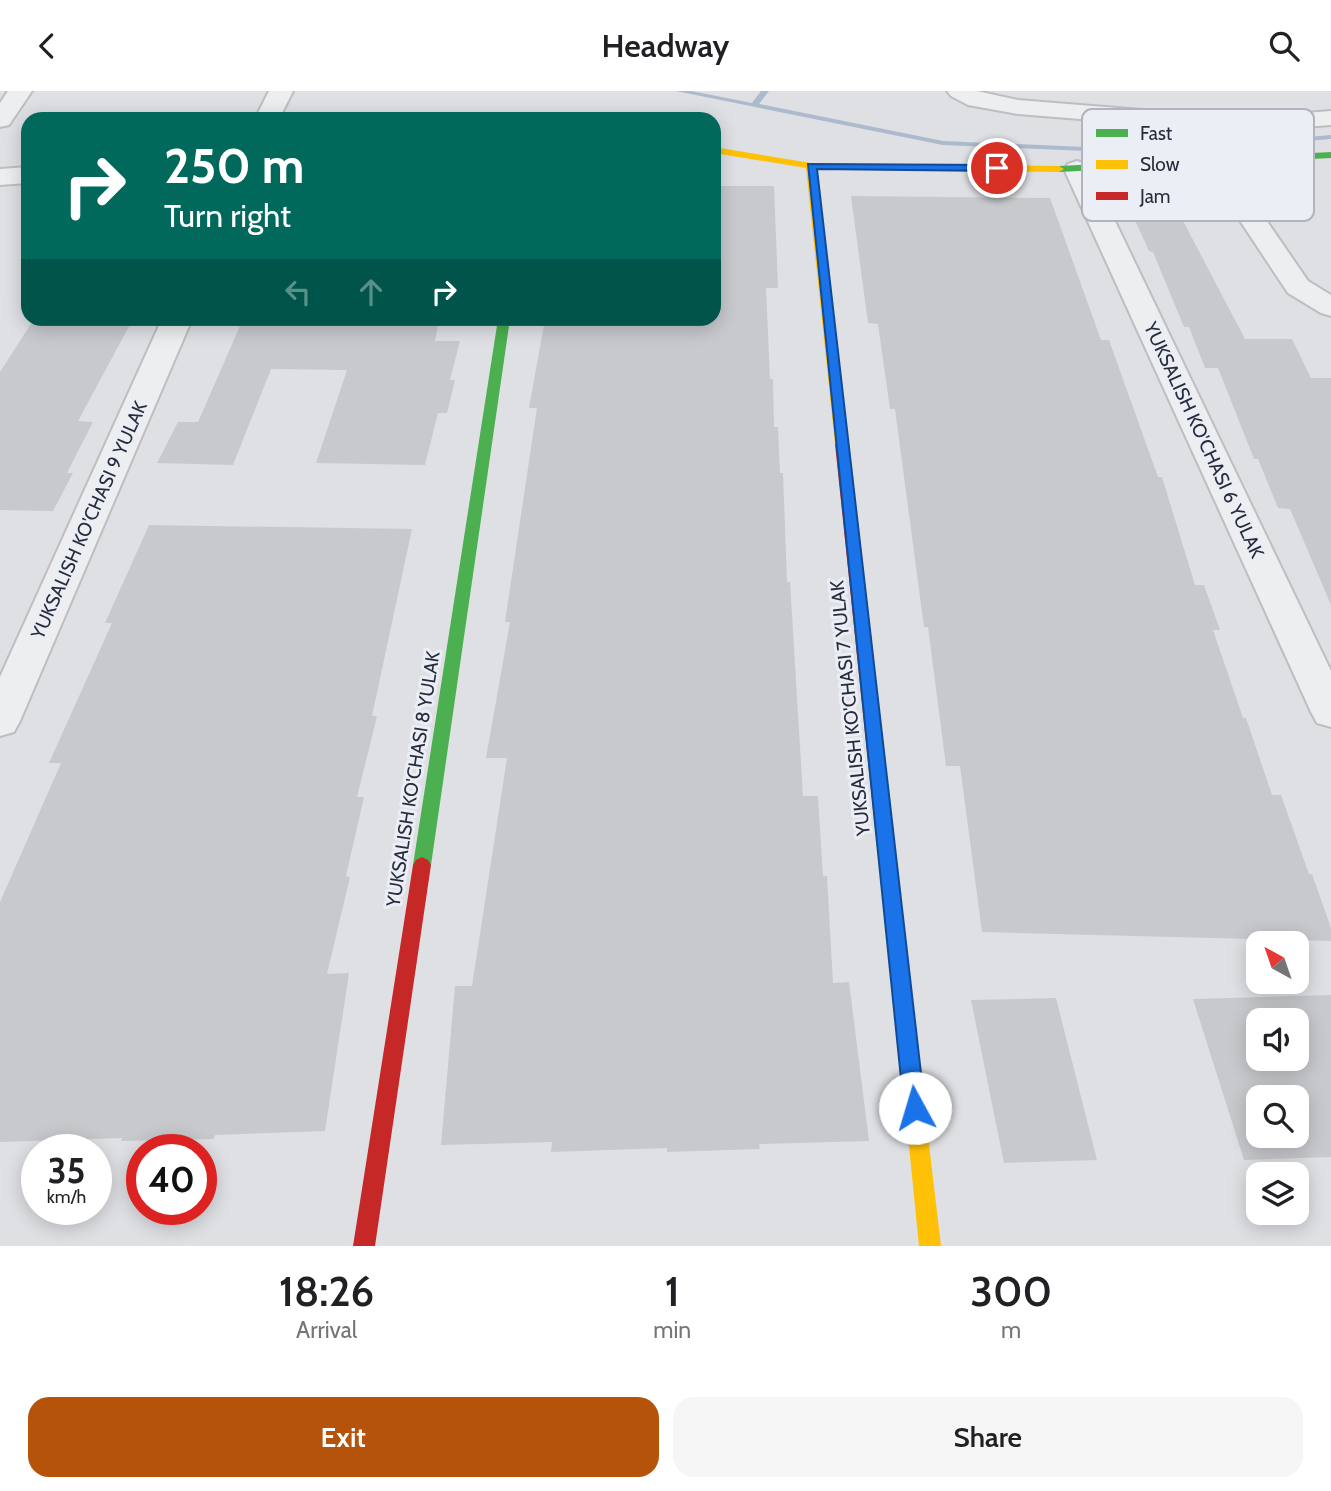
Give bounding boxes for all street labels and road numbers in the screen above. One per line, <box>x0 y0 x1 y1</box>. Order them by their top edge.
street label: YUKSALISH KO'CHASI 6 YULAK <box>1139 317 1269 562</box>
street label: YUKSALISH KO'CHASI 9 YULAK <box>26 397 152 643</box>
street label: YUKSALISH KO'CHASI 7 YULAK <box>825 579 875 838</box>
street label: YUKSALISH KO'CHASI 8 YULAK <box>381 649 445 909</box>

